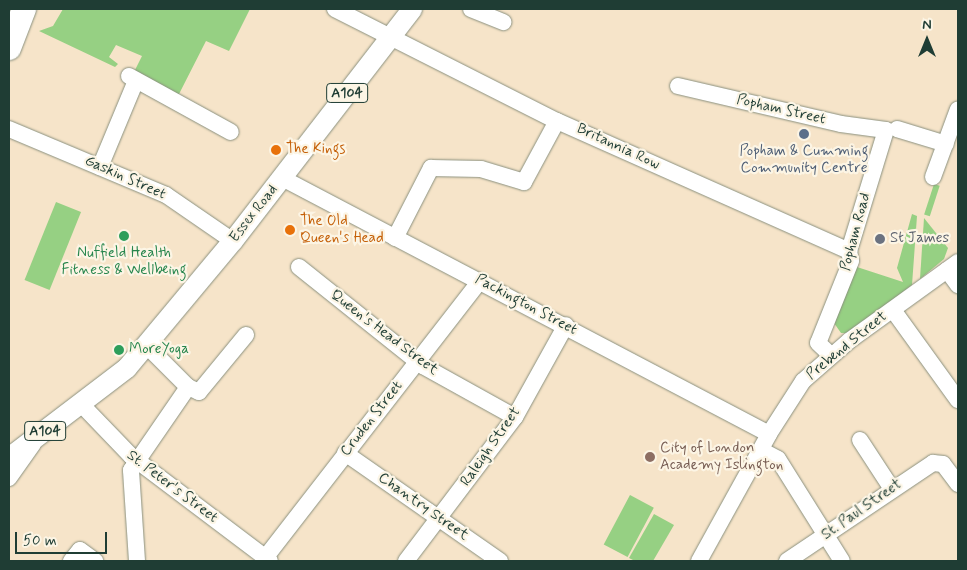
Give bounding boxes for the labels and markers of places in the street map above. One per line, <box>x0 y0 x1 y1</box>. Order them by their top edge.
marker: Popham & Cumming Community Centre <box>798 128 810 140</box>
place label: The Kings <box>286 141 349 159</box>
place label: Popham & Cumming Community Centre <box>740 142 868 177</box>
marker: The Kings <box>270 144 282 156</box>
place label: The Old Queen's Head <box>300 212 385 247</box>
marker: The Old Queen's Head <box>284 224 296 236</box>
marker: Nuffield Health Fitness & Wellbeing <box>118 230 130 242</box>
place label: St James <box>890 230 951 248</box>
marker: St James <box>874 233 886 245</box>
place label: Nuffield Health Fitness & Wellbeing <box>62 244 186 279</box>
place label: MoreYoga <box>129 341 189 359</box>
marker: MoreYoga <box>113 344 125 356</box>
place label: City of London Academy Islington <box>660 439 783 474</box>
marker: City of London Academy Islington <box>644 451 656 463</box>

